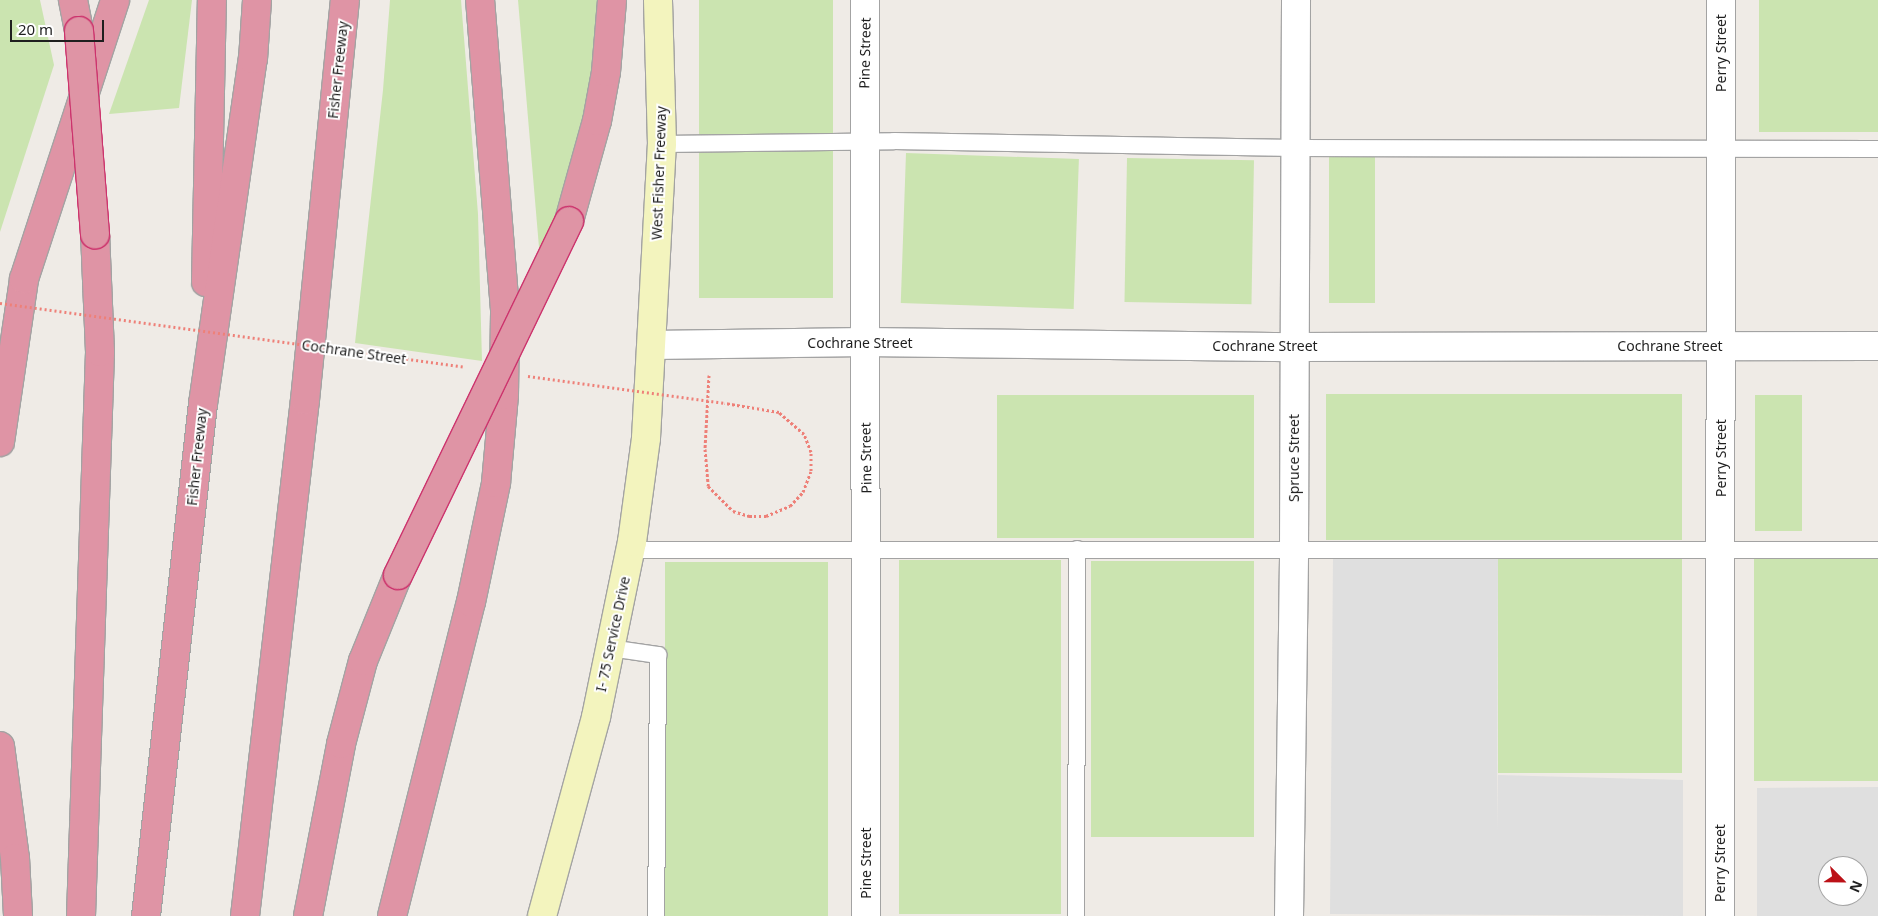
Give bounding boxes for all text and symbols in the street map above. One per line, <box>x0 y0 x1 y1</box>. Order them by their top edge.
scale bar <box>12 10 106 42</box>
street label: Perry Street <box>1713 14 1729 92</box>
street label: Pine Street <box>856 17 874 89</box>
text: 20 m <box>18 19 53 39</box>
street label: Fisher Freeway <box>325 20 351 120</box>
street label: West Fisher Freeway <box>648 106 670 240</box>
street label: Cochrane Street <box>807 335 913 351</box>
street label: Cochrane Street <box>301 336 407 368</box>
street label: Cochrane Street <box>1212 338 1318 354</box>
street label: Cochrane Street <box>1617 338 1723 354</box>
street label: Fisher Freeway <box>184 407 210 507</box>
street label: Spruce Street <box>1286 414 1302 502</box>
street label: Perry Street <box>1713 419 1729 497</box>
street label: Pine Street <box>857 422 875 494</box>
street label: I- 75 Service Drive <box>593 575 633 693</box>
street label: Perry Street <box>1712 824 1728 902</box>
street label: Pine Street <box>858 827 874 899</box>
north arrow <box>1818 856 1868 906</box>
text: N <box>1845 878 1867 896</box>

